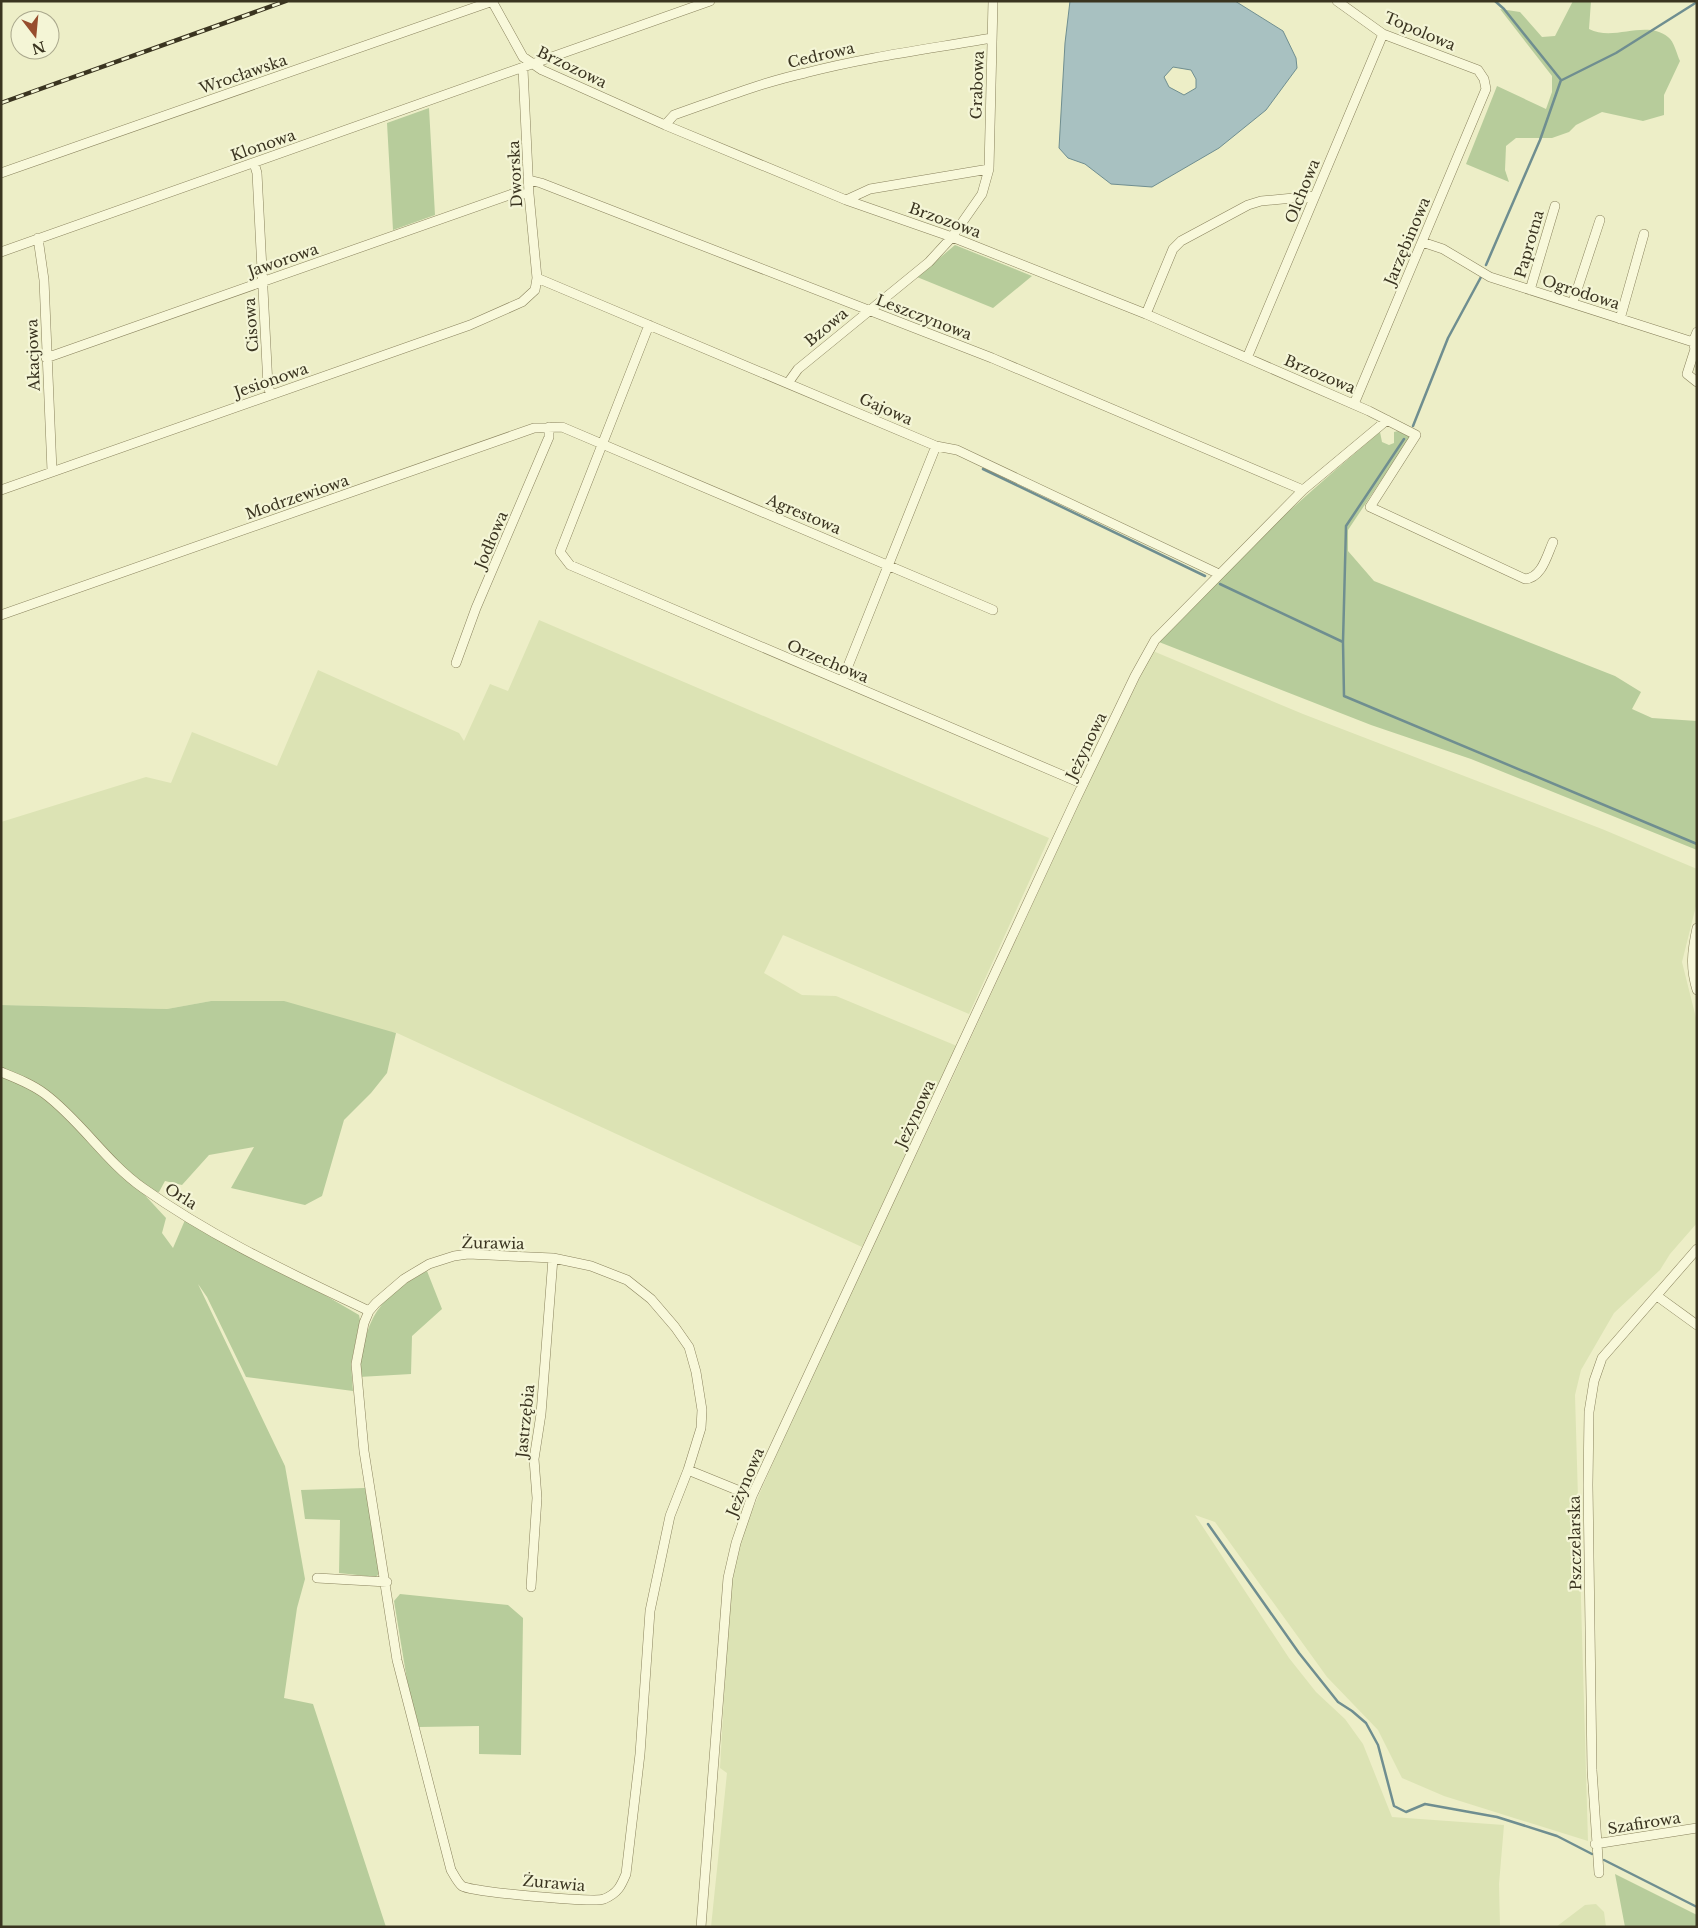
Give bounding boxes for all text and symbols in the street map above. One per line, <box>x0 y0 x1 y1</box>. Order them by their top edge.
street label: Topolowa <box>1382 8 1459 55</box>
north arrow <box>10 10 60 60</box>
text: N <box>30 37 47 58</box>
street label: Cedrowa <box>786 38 857 72</box>
street label: Brzozowa <box>534 42 611 92</box>
street label: Wrocławska <box>196 50 290 98</box>
street label: Grabowa <box>966 50 988 120</box>
street label: Klonowa <box>228 125 298 165</box>
street label: Dworska <box>504 139 526 208</box>
street label: Olchowa <box>1281 155 1324 226</box>
street label: Jarzębinowa <box>1379 194 1434 290</box>
street label: Brzozowa <box>906 198 984 242</box>
street label: Paprotna <box>1510 207 1548 280</box>
street label: Jaworowa <box>243 239 321 282</box>
street label: Ogrodowa <box>1540 271 1623 314</box>
street label: Leszczynowa <box>873 290 975 344</box>
street label: Cisowa <box>240 297 262 353</box>
street label: Bzowa <box>801 303 852 350</box>
street label: Akacjowa <box>22 318 44 392</box>
street label: Brzozowa <box>1282 350 1359 398</box>
street label: Jesionowa <box>230 358 311 402</box>
street label: Gajowa <box>856 389 916 429</box>
street label: Modrzewiowa <box>243 470 352 524</box>
street label: Agrestowa <box>763 489 845 538</box>
street label: Jodłowa <box>470 508 512 574</box>
street label: Orzechowa <box>784 635 872 687</box>
street label: Jeżynowa <box>1061 708 1111 785</box>
street label: Jeżynowa <box>890 1076 939 1153</box>
street label: Orla <box>161 1179 201 1214</box>
street label: Żurawia <box>461 1233 525 1253</box>
street label: Jastrzębia <box>511 1383 538 1461</box>
street label: Jeżynowa <box>721 1444 768 1521</box>
street label: Pszczelarska <box>1565 1495 1585 1591</box>
street label: Szafirowa <box>1606 1808 1682 1838</box>
street label: Żurawia <box>522 1871 587 1895</box>

